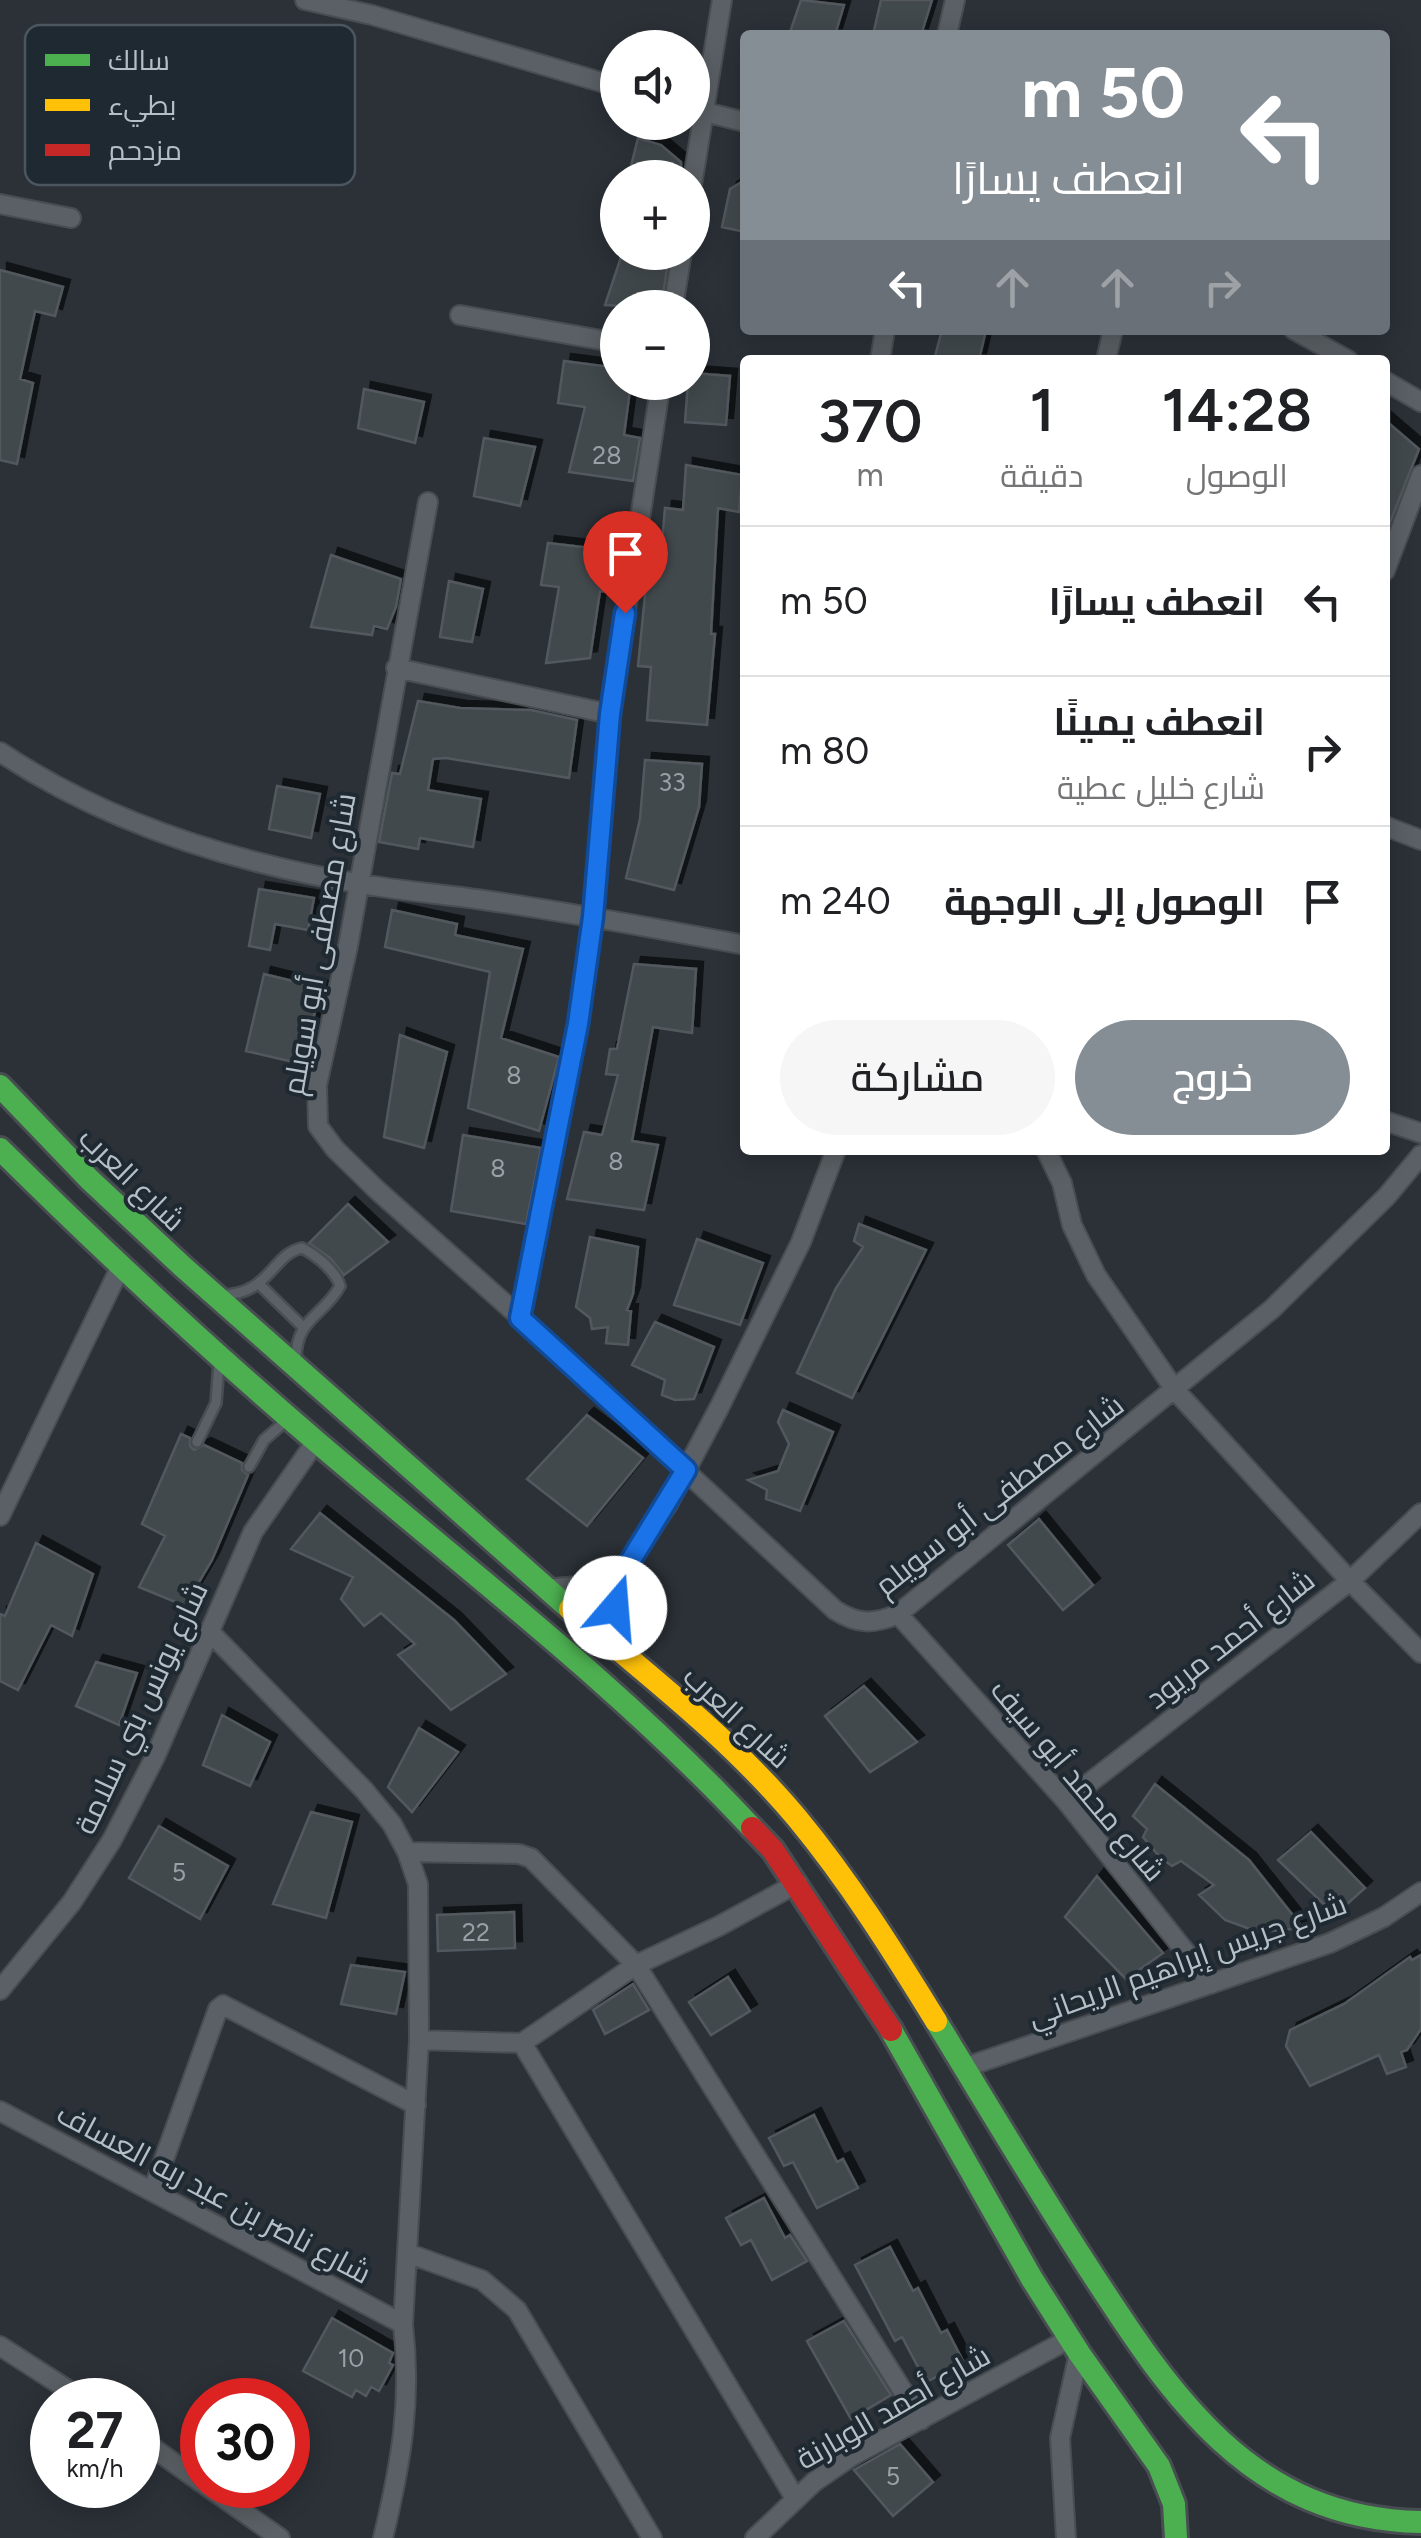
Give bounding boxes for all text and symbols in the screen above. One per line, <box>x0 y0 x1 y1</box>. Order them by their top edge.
legend <box>25 25 355 185</box>
map controls <box>600 30 710 400</box>
button: sound <box>600 30 710 140</box>
text: سالك <box>108 43 170 77</box>
text: 50 m <box>1021 50 1185 135</box>
icon: left <box>1220 70 1350 200</box>
text: بطيء <box>108 88 176 127</box>
text: مزدحم <box>108 133 182 170</box>
text: انعطف يسارًا <box>952 151 1185 205</box>
button: + <box>600 160 710 270</box>
icon: left <box>880 260 935 315</box>
icon: ahead <box>985 260 1040 315</box>
icon: ahead <box>1090 260 1145 315</box>
icon: right <box>1195 260 1250 315</box>
button: − <box>600 290 710 400</box>
text: 1 <box>1029 374 1055 446</box>
text: 14:28 <box>1161 374 1312 446</box>
text: 370 <box>818 385 923 457</box>
house number: 28 <box>592 440 622 470</box>
text: m <box>857 456 884 494</box>
text: دقيقة <box>1000 457 1084 495</box>
text: الوصول <box>1186 457 1288 495</box>
pin <box>583 511 668 614</box>
icon: arrive <box>598 526 653 581</box>
icon: left <box>1295 574 1350 629</box>
text: 50 m <box>780 578 868 624</box>
text: انعطف يسارًا <box>1049 579 1265 625</box>
text: انعطف يمينًا <box>1053 699 1265 745</box>
icon: right <box>1295 724 1350 779</box>
text: 80 m <box>780 728 869 774</box>
house number: 33 <box>658 767 686 797</box>
text: شارع خليل عطية <box>1057 769 1265 807</box>
street label: شارع مصطفى أبو سويلم <box>274 790 366 1098</box>
icon: arrive <box>1295 874 1350 929</box>
text: 240 m <box>780 878 891 924</box>
text: الوصول إلى الوجهة <box>944 879 1265 925</box>
button: مشاركة <box>780 1020 1055 1135</box>
button: خروج <box>1075 1020 1350 1135</box>
house number: 8 <box>506 1060 522 1090</box>
street label: شارع العرب <box>70 1119 193 1240</box>
house number: 8 <box>608 1146 624 1176</box>
house number: 8 <box>490 1153 506 1183</box>
street label: شارع مصطفى أبو سويلم <box>867 1386 1132 1605</box>
position arrow <box>563 1556 667 1660</box>
street label: شارع أحمد مريود <box>1138 1561 1323 1718</box>
street label: شارع يونس بني سلامة <box>66 1576 220 1842</box>
street label: شارع العرب <box>674 1658 798 1778</box>
street label: شارع محمد أبو سيف <box>981 1671 1173 1890</box>
house number: 5 <box>172 1857 186 1887</box>
street label: شارع جريس إبراهيم الريحاني <box>1023 1885 1353 2040</box>
house number: 22 <box>462 1917 490 1947</box>
street label: شارع ناصر بن عبد ربه العساف <box>50 2094 377 2293</box>
street label: شارع أحمد الوبارنة <box>789 2337 998 2479</box>
house number: 10 <box>338 2343 364 2373</box>
speed limit sign: 30 <box>180 2378 310 2508</box>
text: 27 <box>67 2400 123 2461</box>
text: km/h <box>66 2453 124 2483</box>
house number: 5 <box>886 2461 900 2491</box>

